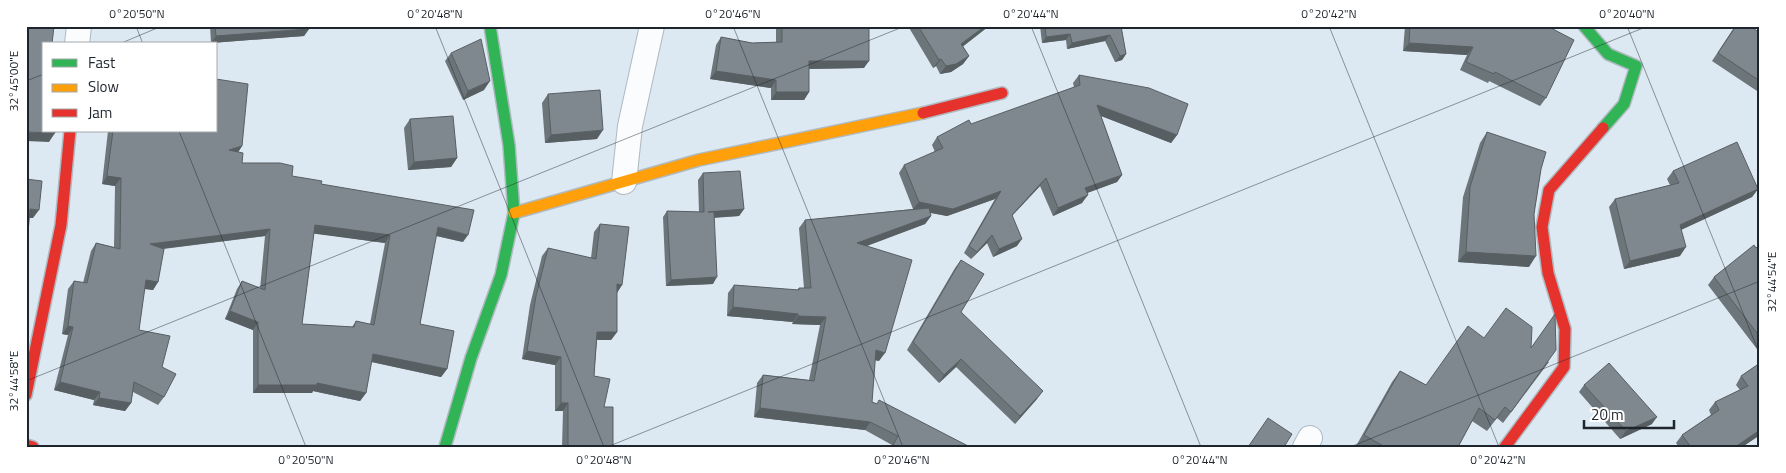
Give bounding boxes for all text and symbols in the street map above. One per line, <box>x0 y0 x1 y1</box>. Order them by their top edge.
text: 0°20'50"N <box>109 4 165 23</box>
text: 0°20'48"N <box>407 4 463 23</box>
text: 0°20'46"N <box>705 4 761 23</box>
text: 0°20'44"N <box>1003 4 1059 23</box>
text: 0°20'42"N <box>1301 4 1357 23</box>
text: 0°20'40"N <box>1599 4 1655 23</box>
legend <box>42 42 218 132</box>
text: 32°45'00"E <box>4 50 23 111</box>
text: Fast <box>88 51 116 74</box>
text: Slow <box>88 75 119 98</box>
text: Jam <box>88 101 112 124</box>
text: 32°44'54"E <box>1762 251 1781 312</box>
text: 32°44'58"E <box>4 350 23 411</box>
scale bar <box>1584 398 1674 430</box>
text: 20 m <box>1591 403 1624 426</box>
text: 0°20'50"N <box>278 450 334 469</box>
text: 0°20'48"N <box>576 450 632 469</box>
text: 0°20'46"N <box>874 450 930 469</box>
text: 0°20'44"N <box>1172 450 1228 469</box>
text: 0°20'42"N <box>1470 450 1526 469</box>

